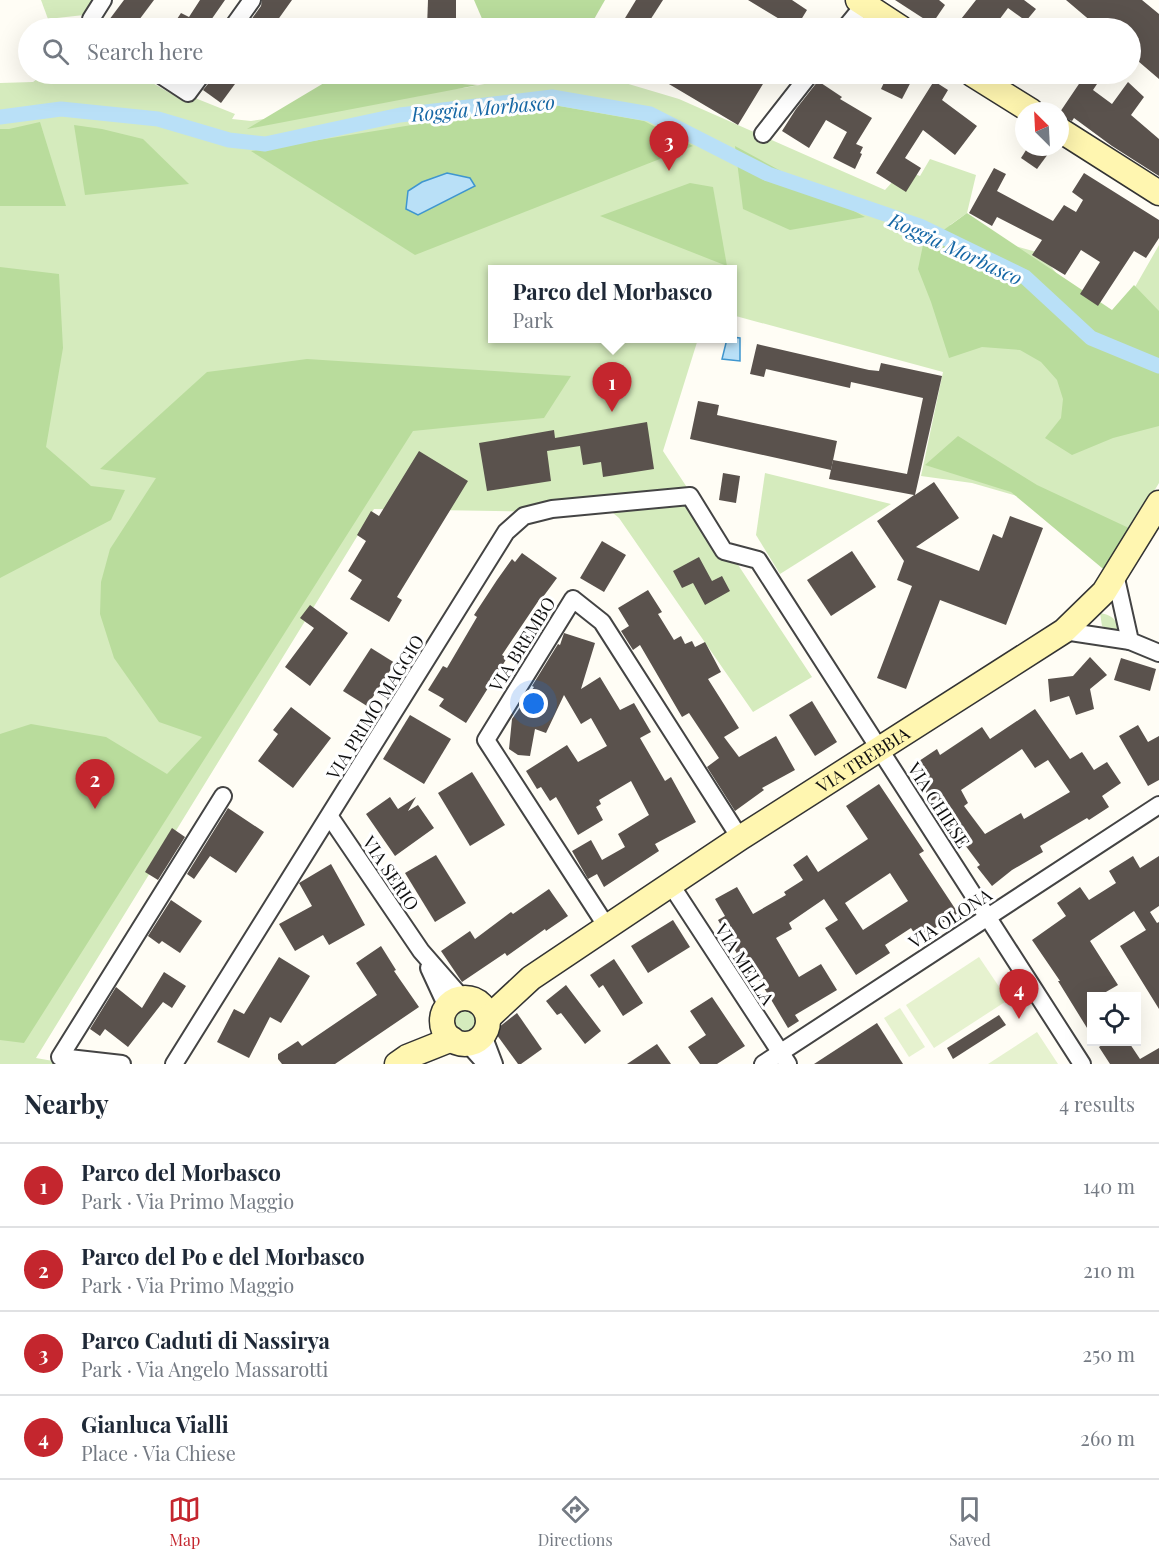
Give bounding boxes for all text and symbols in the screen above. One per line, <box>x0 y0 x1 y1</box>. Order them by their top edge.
search box <box>18 18 1141 84</box>
icon: search <box>39 35 72 68</box>
text: Search here <box>87 36 203 66</box>
water label: Roggia Morbasco <box>409 87 556 127</box>
north arrow <box>1015 102 1069 156</box>
pin: 3 <box>650 122 688 171</box>
water label: Roggia Morbasco <box>884 205 1027 291</box>
popup <box>488 265 737 343</box>
text: Parco del Morbasco <box>513 276 712 306</box>
text: Park <box>513 306 554 333</box>
pin: 1 <box>592 362 632 412</box>
street label: VIA BREMBO <box>483 592 561 697</box>
street label: VIA PRIMO MAGGIO <box>320 630 429 785</box>
your location <box>519 689 548 718</box>
street label: VIA TREBBIA <box>811 720 915 799</box>
street label: VIA CHIESE <box>902 757 976 852</box>
pin: 2 <box>76 760 115 809</box>
street label: VIA SERIO <box>357 830 425 915</box>
street label: VIA OLONA <box>903 882 997 954</box>
street label: VIA MELLA <box>709 918 781 1010</box>
pin: 4 <box>1000 970 1038 1019</box>
map controls <box>1087 992 1141 1046</box>
button: locate <box>1087 992 1141 1046</box>
text: Nearby <box>24 1086 109 1121</box>
text: 4 results <box>1059 1090 1135 1117</box>
text: Parco del Morbasco <box>81 1157 281 1187</box>
text: 1 <box>40 1172 47 1199</box>
text: 140 m <box>1083 1172 1135 1199</box>
text: Park · Via Primo Maggio <box>81 1187 294 1214</box>
text: Parco del Po e del Morbasco <box>81 1241 365 1271</box>
text: 2 <box>38 1256 49 1283</box>
text: 210 m <box>1083 1256 1135 1283</box>
text: Park · Via Primo Maggio <box>81 1271 294 1298</box>
text: Parco Caduti di Nassirya <box>81 1325 330 1355</box>
text: 3 <box>39 1340 48 1367</box>
text: 250 m <box>1082 1340 1135 1367</box>
text: Park · Via Angelo Massarotti <box>81 1355 328 1382</box>
text: Gianluca Vialli <box>81 1409 229 1439</box>
text: 4 <box>38 1424 49 1451</box>
text: 260 m <box>1080 1424 1135 1451</box>
text: Place · Via Chiese <box>81 1439 236 1466</box>
tab: Map <box>168 1493 201 1550</box>
tab: Directions <box>538 1493 613 1550</box>
tab: Saved <box>949 1493 991 1550</box>

